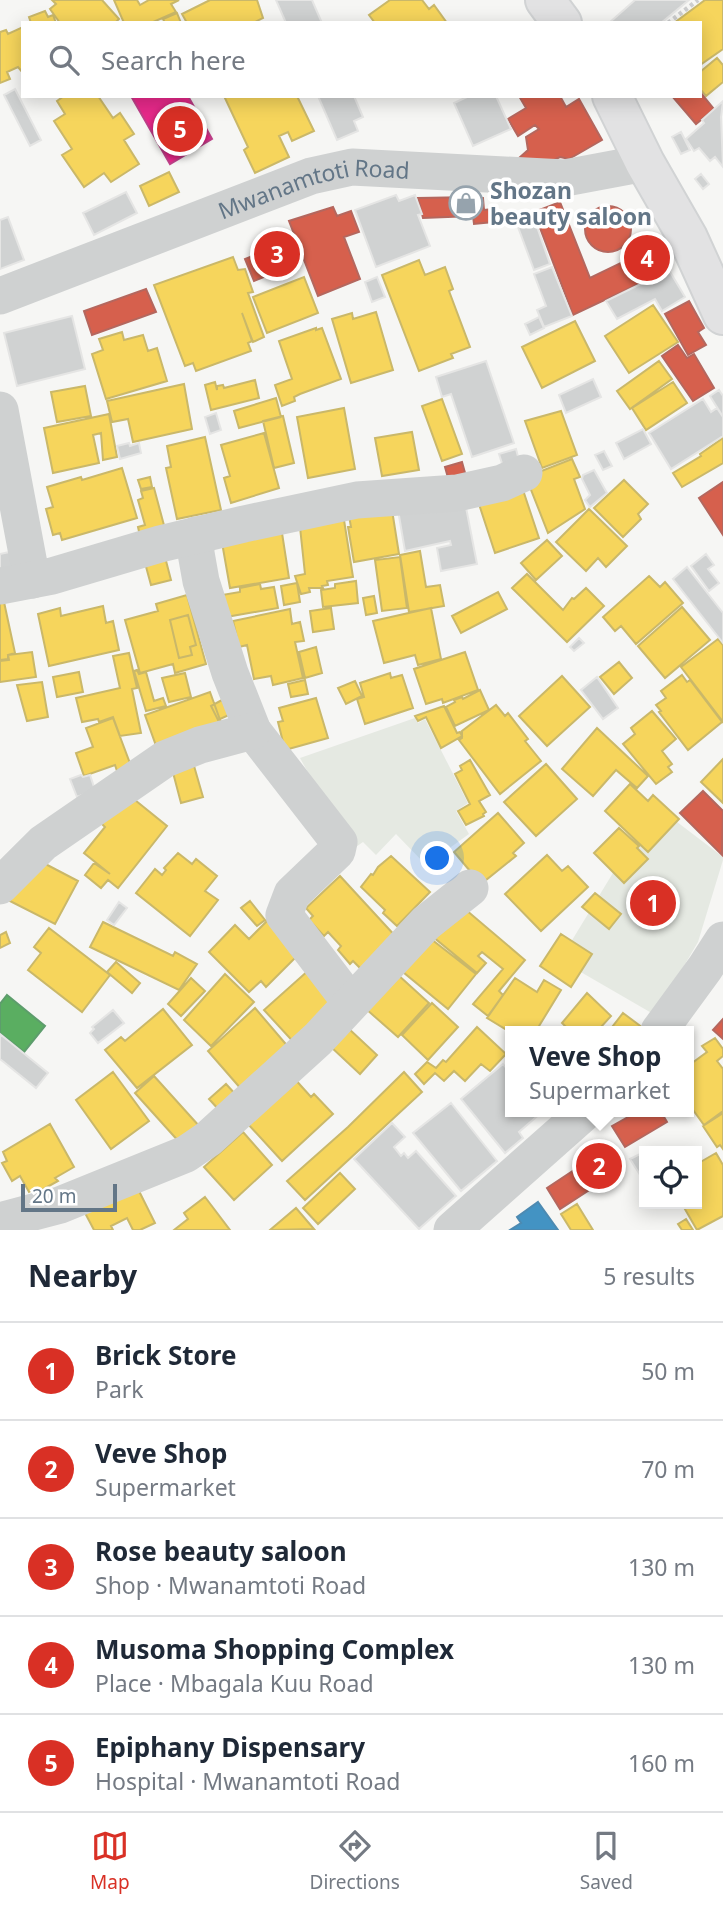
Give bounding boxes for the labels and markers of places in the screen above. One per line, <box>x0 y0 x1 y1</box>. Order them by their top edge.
pin: 5 <box>157 103 203 155</box>
place label: Shozan beauty saloon <box>490 174 652 232</box>
shop icon: Shozan beauty saloon <box>447 184 485 222</box>
pin: 3 <box>254 228 300 280</box>
pin: 4 <box>624 232 670 284</box>
pin: 1 <box>630 877 676 929</box>
pin: 2 <box>576 1140 622 1192</box>

